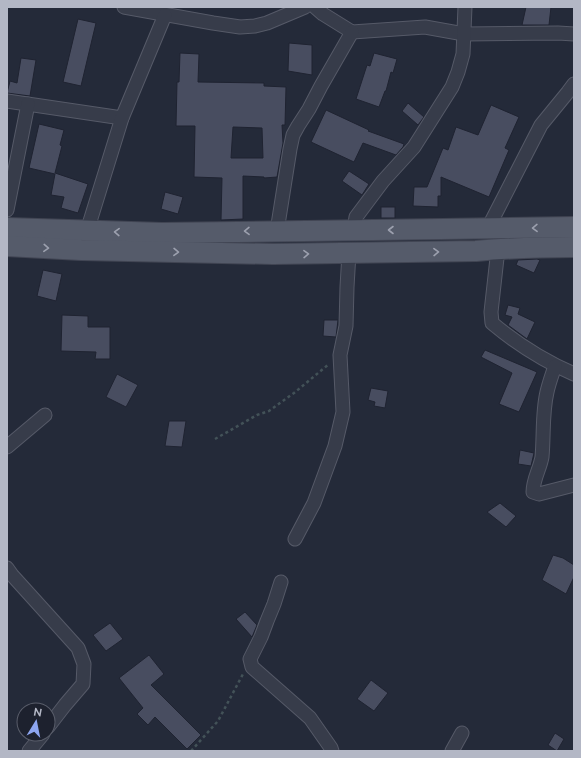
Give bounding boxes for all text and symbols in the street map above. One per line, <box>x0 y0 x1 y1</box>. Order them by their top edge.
one-way arrow <box>532 223 538 232</box>
one-way arrow <box>388 226 394 234</box>
one-way arrow <box>244 227 250 235</box>
one-way arrow <box>114 228 120 236</box>
one-way arrow <box>43 244 49 252</box>
one-way arrow <box>173 248 179 256</box>
one-way arrow <box>433 248 439 256</box>
one-way arrow <box>303 249 309 258</box>
north arrow <box>16 702 56 742</box>
text: N <box>32 706 43 720</box>

